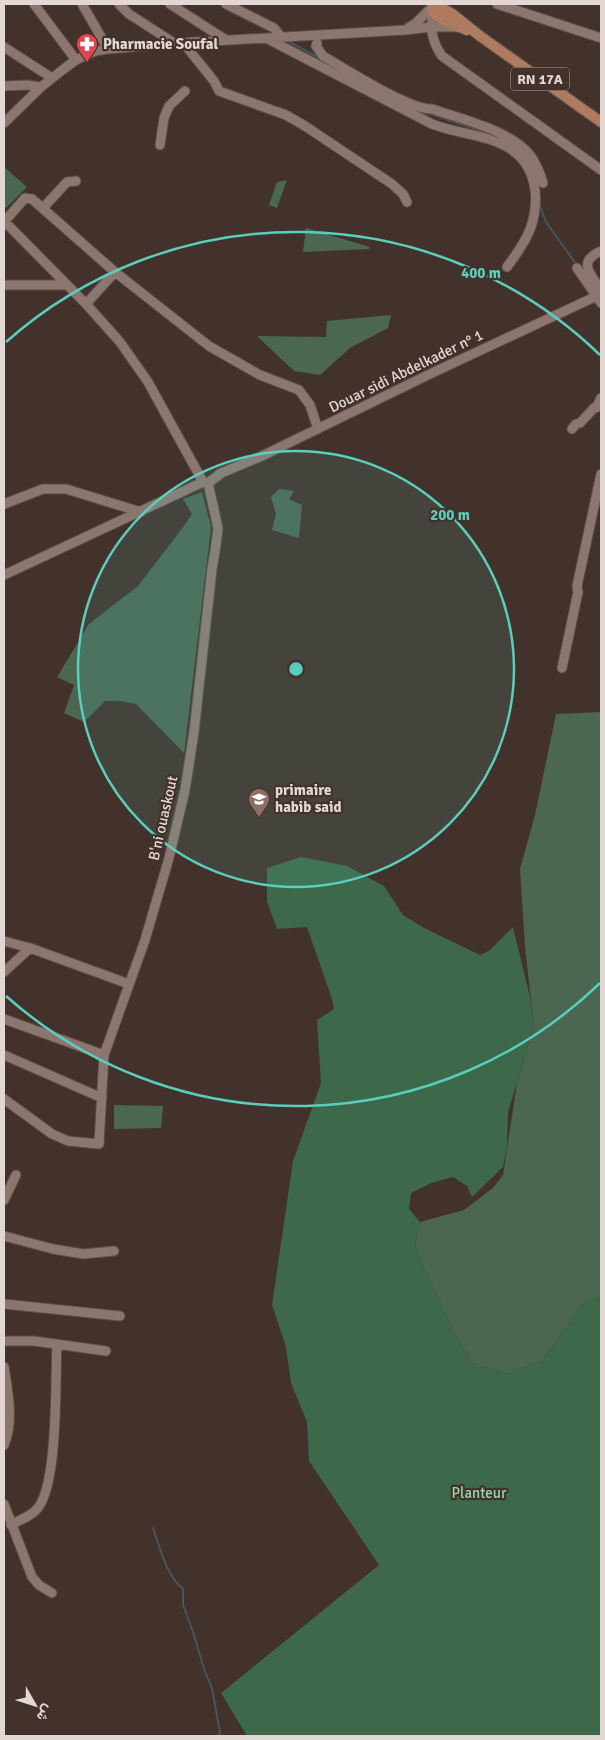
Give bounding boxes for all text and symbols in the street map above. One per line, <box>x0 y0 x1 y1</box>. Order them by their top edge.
pharmacy icon: Pharmacie Soufal <box>75 32 99 63</box>
place label: Pharmacie Soufal <box>103 35 218 53</box>
road number: RN 17A <box>511 68 569 90</box>
text: 400 m <box>461 264 501 282</box>
street label: Douar sidi Abdelkader n° 1 <box>326 326 486 416</box>
text: 200 m <box>430 506 470 524</box>
centre of rings <box>287 660 305 678</box>
street label: B'ni ouaskout <box>145 774 181 862</box>
place label: primaire habib said <box>275 781 342 816</box>
school or university icon: primaire habib said <box>247 787 271 818</box>
park label: Planteur <box>451 1484 507 1502</box>
north arrow <box>10 1680 60 1730</box>
text: ش <box>33 1701 57 1725</box>

